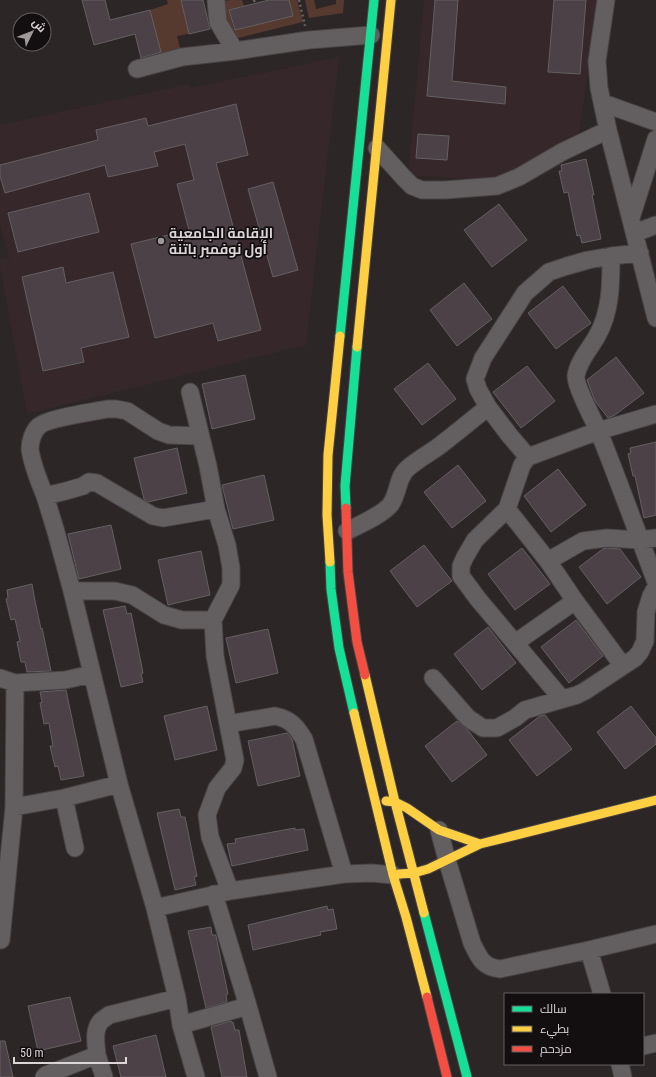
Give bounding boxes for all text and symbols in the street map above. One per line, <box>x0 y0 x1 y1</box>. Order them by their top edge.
north arrow <box>12 12 52 52</box>
text: ش <box>29 16 49 35</box>
place label: الإقامة الجامعية أول نوفمبر باتنة <box>169 225 273 258</box>
marker: الإقامة الجامعية أول نوفمبر باتنة <box>156 236 166 246</box>
legend <box>504 993 644 1065</box>
text: سالك <box>540 1002 567 1016</box>
text: بطيء <box>540 1022 569 1039</box>
scale bar <box>14 1039 126 1065</box>
text: مزدحم <box>540 1042 572 1057</box>
text: 50 m <box>20 1046 44 1060</box>

